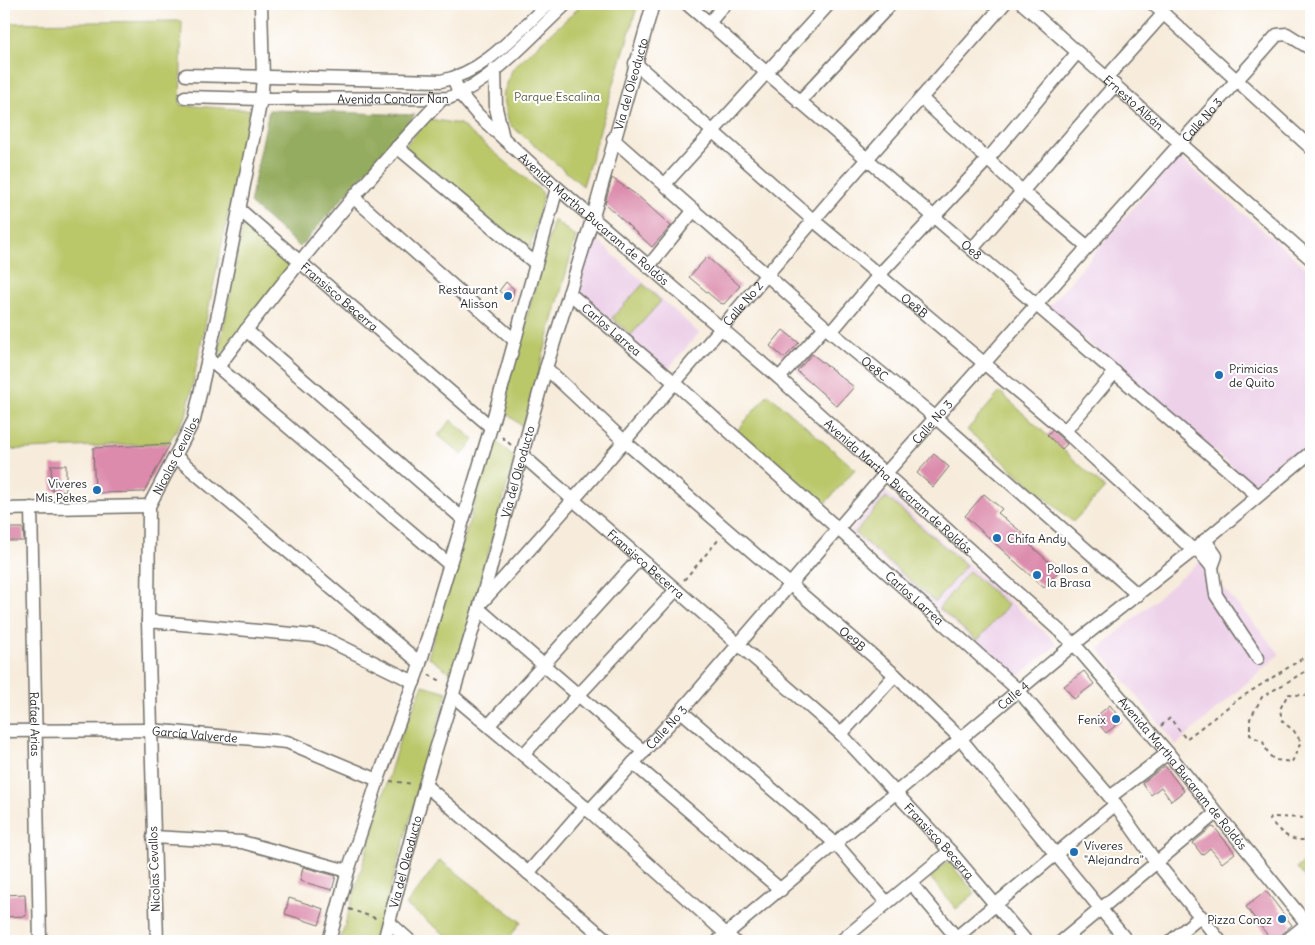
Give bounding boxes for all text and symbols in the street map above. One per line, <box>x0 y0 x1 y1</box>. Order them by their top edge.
street label: Via del Oleoducto <box>610 36 651 132</box>
street label: Ernesto Albán <box>1101 72 1167 133</box>
park label: Parque Escalina <box>514 89 600 104</box>
street label: Avenida Condor Ñan <box>337 91 449 106</box>
street label: Calle No 3 <box>1178 94 1225 145</box>
street label: Avenida Martha Bucaram de Roldós <box>516 149 672 288</box>
street label: Oe8 <box>958 236 985 263</box>
street label: Fransisco Becerra <box>298 259 382 334</box>
street label: Calle No 2 <box>719 278 766 329</box>
place label: Restaurant Alisson <box>438 282 498 311</box>
marker: Restaurant Alisson <box>502 290 514 302</box>
street label: Oe8B <box>898 290 931 321</box>
street label: Carlos Larrea <box>579 300 645 359</box>
street label: Oe8C <box>858 353 892 384</box>
place label: Primicias de Quito <box>1229 361 1278 390</box>
marker: Primicias de Quito <box>1213 369 1225 381</box>
street label: Calle No 3 <box>908 396 956 447</box>
street label: Avenida Martha Bucaram de Roldós <box>822 415 976 556</box>
street label: Nicolas Cevallos <box>149 416 202 497</box>
street label: Via del Oleoducto <box>497 424 537 519</box>
place label: Viveres Mis Pekes <box>35 476 87 505</box>
marker: Viveres Mis Pekes <box>91 484 103 496</box>
street label: Fransisco Becerra <box>605 526 688 601</box>
place label: Chifa Andy <box>1007 531 1067 546</box>
marker: Chifa Andy <box>991 532 1003 544</box>
place label: Pollos a la Brasa <box>1047 561 1091 590</box>
street label: Carlos Larrea <box>883 568 947 628</box>
marker: Pollos a la Brasa <box>1031 569 1043 581</box>
street label: Oe9B <box>836 623 869 654</box>
street label: Calle 4 <box>994 678 1032 712</box>
street label: Rafael Arias <box>27 691 44 756</box>
street label: Avenida Martha Bucaram de Roldós <box>1115 694 1251 852</box>
street label: Calle No 3 <box>642 702 690 752</box>
place label: Fenix <box>1078 712 1106 727</box>
marker: Fenix <box>1110 713 1122 725</box>
street label: García Valverde <box>151 723 238 745</box>
street label: Fransisco Becerra <box>901 800 978 882</box>
street label: Via del Oleoducto <box>386 814 424 910</box>
street label: Nicolas Cevallos <box>145 826 163 912</box>
place label: Víveres "Alejandra" <box>1084 838 1144 867</box>
marker: Víveres "Alejandra" <box>1068 846 1080 858</box>
place label: Pizza Conoz <box>1207 912 1272 927</box>
marker: Pizza Conoz <box>1276 913 1288 925</box>

